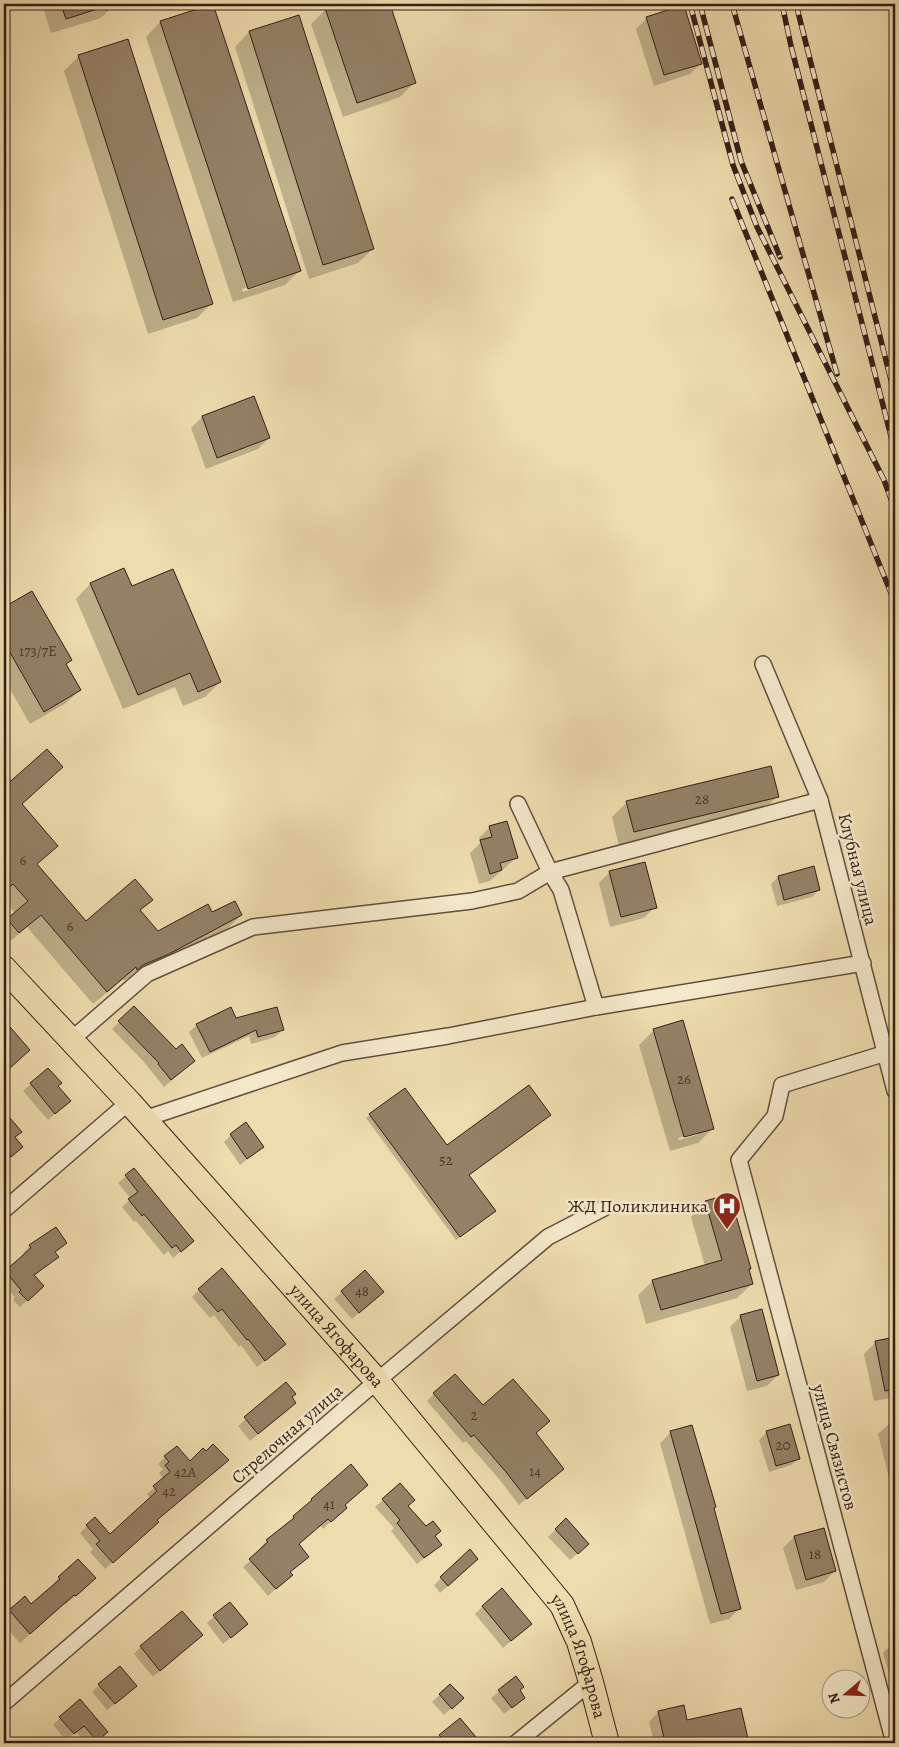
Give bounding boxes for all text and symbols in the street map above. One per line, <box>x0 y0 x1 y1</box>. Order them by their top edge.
house number: 173/7Е <box>19 641 57 661</box>
house number: 28 <box>695 789 709 809</box>
street label: Клубная улица <box>832 810 884 928</box>
house number: 6 <box>20 850 27 870</box>
house number: 6 <box>67 916 74 936</box>
house number: 26 <box>677 1069 691 1089</box>
house number: 52 <box>439 1150 453 1170</box>
hospital icon: ЖД Поликлиника <box>712 1191 742 1230</box>
place label: ЖД Поликлиника <box>568 1194 709 1218</box>
street label: улица Ягофарова <box>283 1278 390 1393</box>
house number: 48 <box>355 1281 369 1301</box>
street label: Стрелочная улица <box>226 1378 348 1489</box>
street label: улица Связистов <box>806 1380 863 1513</box>
house number: 2 <box>470 1405 478 1425</box>
house number: 20 <box>775 1435 791 1455</box>
house number: 14 <box>529 1461 541 1481</box>
house number: 42А <box>174 1462 197 1482</box>
house number: 42 <box>162 1481 176 1501</box>
house number: 41 <box>323 1494 335 1514</box>
house number: 18 <box>809 1544 821 1564</box>
street label: улица Ягофарова <box>545 1587 612 1722</box>
north arrow <box>822 1670 872 1720</box>
text: N <box>824 1690 845 1706</box>

